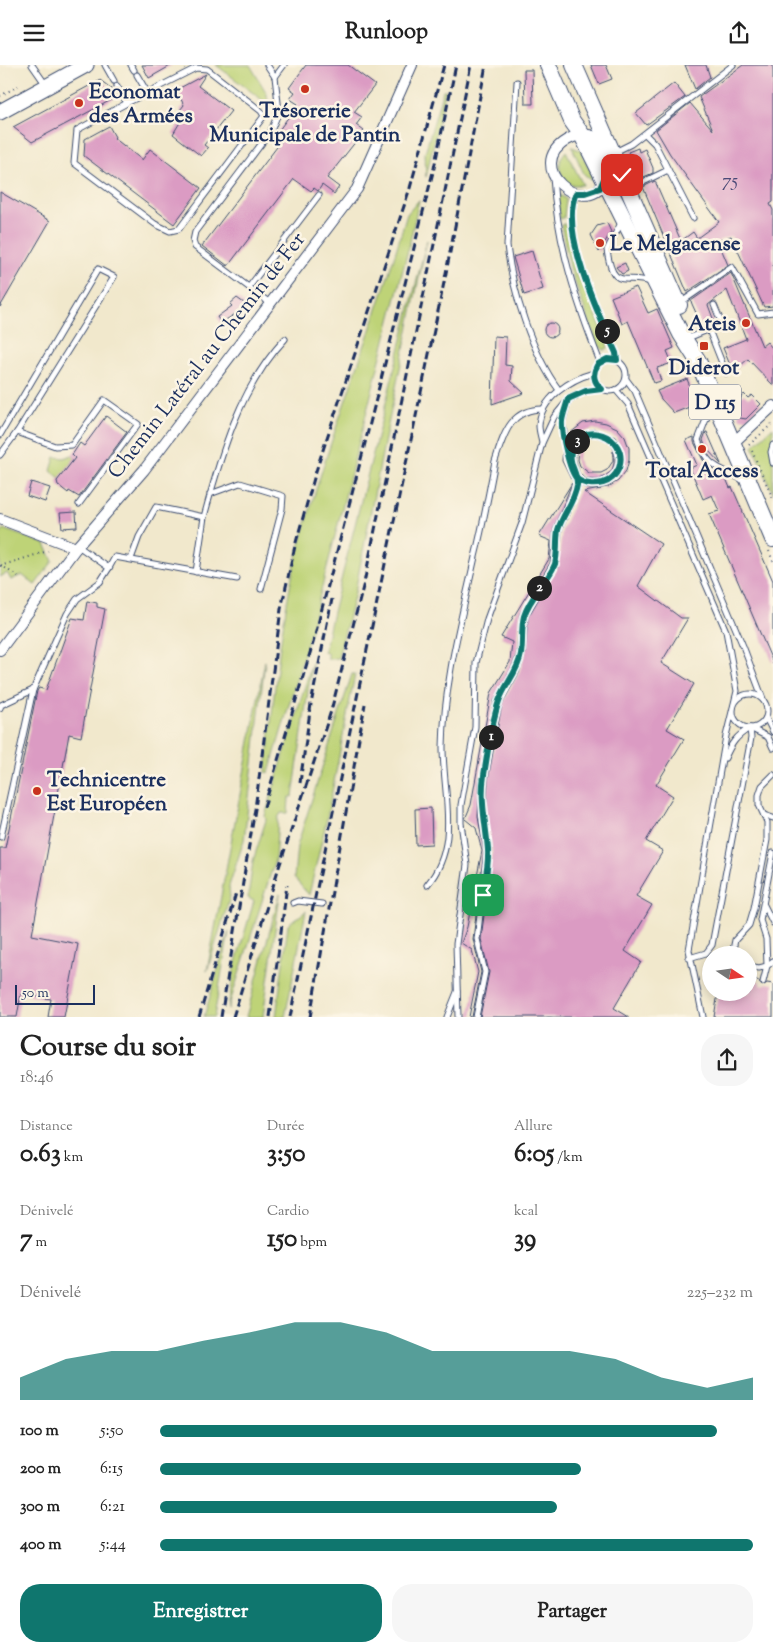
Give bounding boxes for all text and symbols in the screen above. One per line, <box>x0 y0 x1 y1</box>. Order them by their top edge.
text: Runloop <box>345 17 428 49</box>
icon: menu <box>20 19 48 47</box>
icon: share <box>725 19 753 47</box>
place label: Economat des Armées <box>89 78 193 132</box>
marker: Trésorerie Municipale de Pantin <box>299 83 311 95</box>
marker: Economat des Armées <box>73 97 85 109</box>
place label: Trésorerie Municipale de Pantin <box>210 97 401 151</box>
pin <box>601 154 643 196</box>
icon: check <box>608 161 636 189</box>
house number: 75 <box>722 168 739 195</box>
street label: Chemin Latéral au Chemin de Fer <box>102 226 314 486</box>
place label: Le Melgacense <box>610 230 741 260</box>
marker: Le Melgacense <box>594 237 606 249</box>
place label: Ateis <box>688 310 736 340</box>
marker: Ateis <box>740 317 752 329</box>
pin: 5 <box>594 319 620 343</box>
text: 5 <box>605 321 610 341</box>
marker: Diderot <box>698 340 710 352</box>
place label: Diderot <box>669 354 740 384</box>
road number: D 115 <box>689 385 741 419</box>
pin: 3 <box>564 429 590 453</box>
text: 3 <box>575 431 580 451</box>
marker: Total Access <box>696 443 708 455</box>
place label: Total Access <box>646 457 758 487</box>
pin: 2 <box>526 575 552 601</box>
text: 2 <box>536 578 543 598</box>
pin: 1 <box>478 725 504 749</box>
text: 1 <box>489 727 494 747</box>
place label: Technicentre Est Européen <box>47 766 168 820</box>
marker: Technicentre Est Européen <box>31 785 43 797</box>
pin <box>462 874 504 916</box>
icon: arrive <box>469 881 497 909</box>
north arrow <box>702 946 758 1001</box>
map controls <box>702 946 757 1001</box>
scale bar <box>15 982 95 1005</box>
text: 50 m <box>22 984 49 1004</box>
text: Course du soir <box>20 1028 196 1068</box>
button: share <box>701 1034 753 1086</box>
text: 18:46 <box>20 1067 53 1090</box>
text: Distance <box>20 1117 73 1137</box>
text: Durée <box>267 1117 304 1137</box>
text: Allure <box>514 1117 553 1137</box>
text: 0.63 <box>20 1137 61 1173</box>
text: 3:50 <box>267 1137 305 1173</box>
text: 6:05 <box>514 1137 554 1173</box>
text: km <box>61 1148 83 1168</box>
text: /km <box>554 1148 583 1168</box>
text: Dénivelé <box>20 1202 73 1222</box>
text: Cardio <box>267 1202 309 1222</box>
text: kcal <box>514 1202 538 1222</box>
text: 7 <box>20 1222 33 1258</box>
text: 150 <box>267 1222 297 1258</box>
text: 39 <box>514 1222 536 1258</box>
text: m <box>33 1233 47 1253</box>
text: bpm <box>297 1233 327 1253</box>
text: Dénivelé <box>20 1282 81 1305</box>
text: 225–232 m <box>687 1282 753 1305</box>
text: 100 m <box>20 1420 59 1443</box>
text: 5:50 <box>100 1420 124 1443</box>
text: 200 m <box>20 1458 61 1481</box>
text: 6:15 <box>100 1458 123 1481</box>
text: 300 m <box>20 1496 60 1519</box>
text: 6:21 <box>100 1496 125 1519</box>
text: 400 m <box>20 1534 62 1557</box>
text: 5:44 <box>100 1534 126 1557</box>
button: Enregistrer <box>20 1584 382 1642</box>
button: Partager <box>392 1584 753 1642</box>

